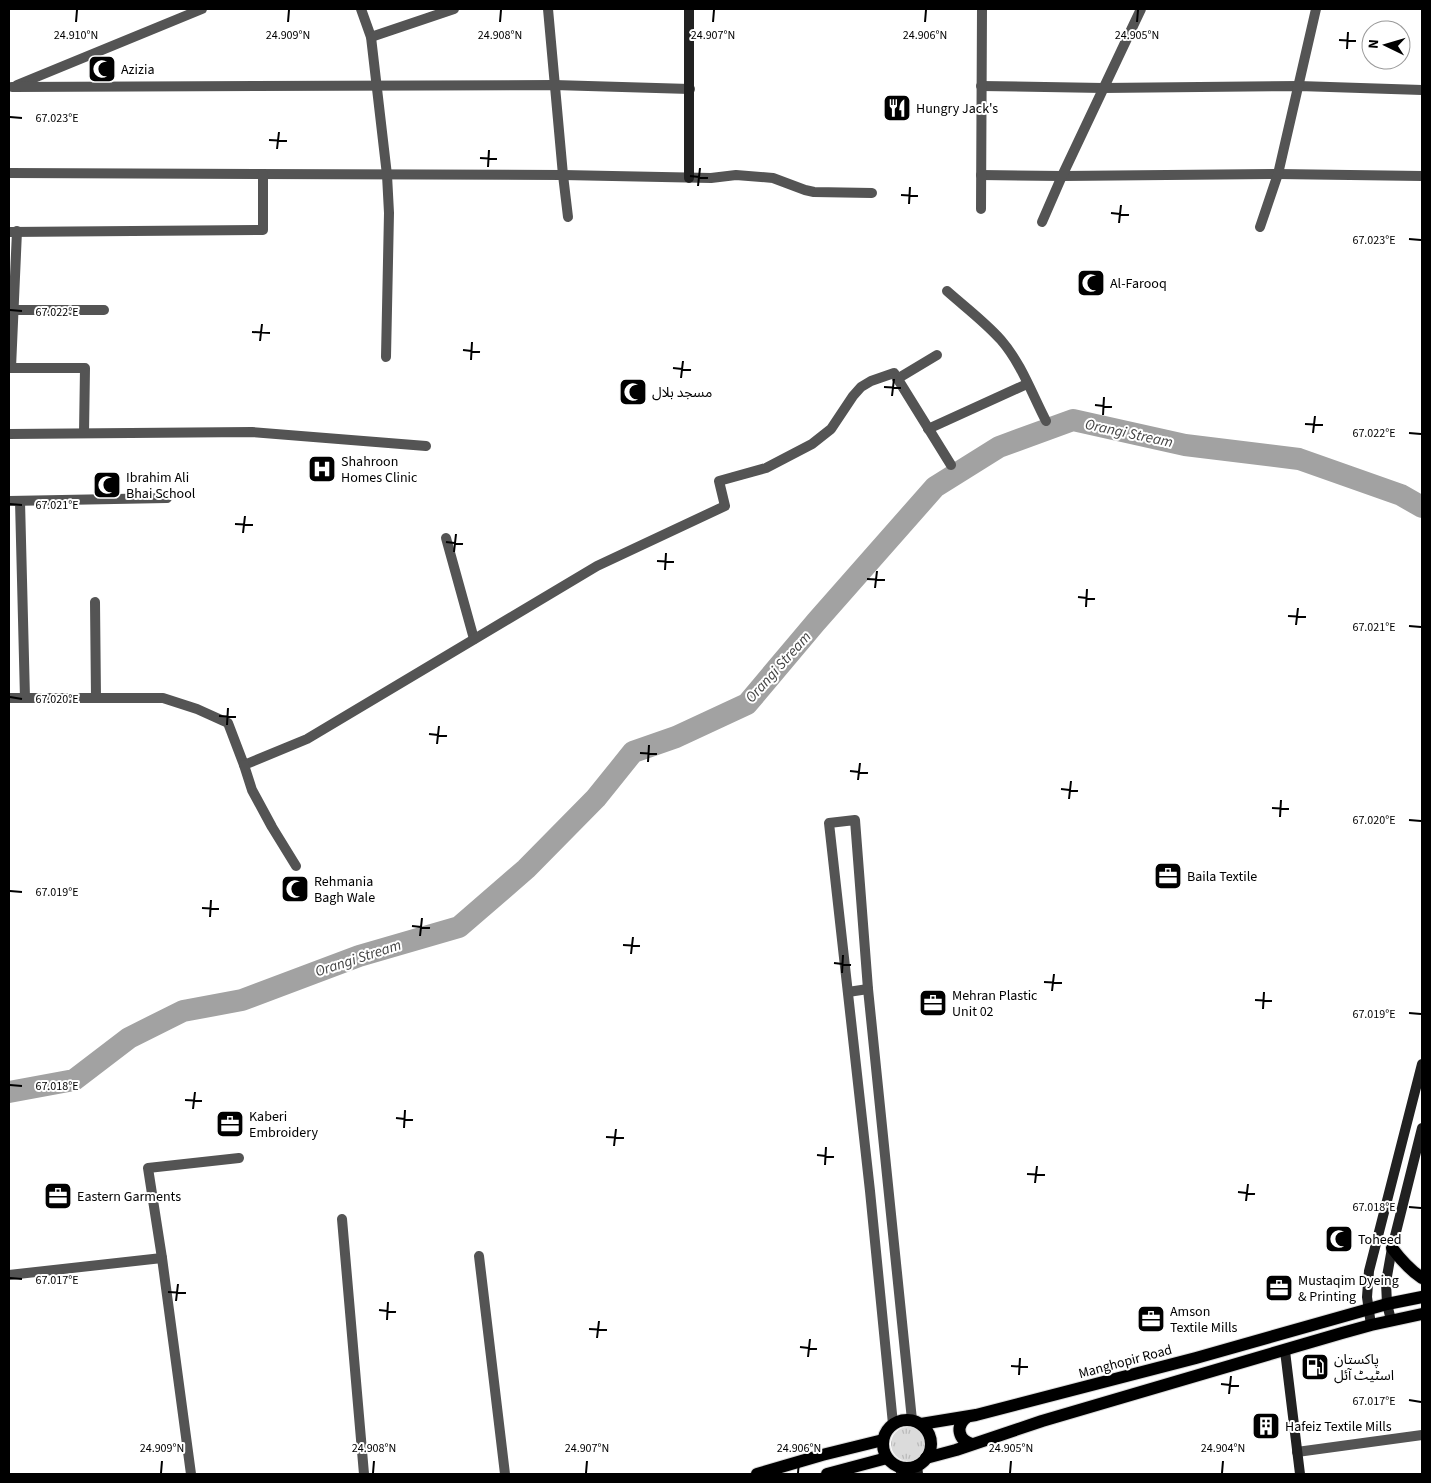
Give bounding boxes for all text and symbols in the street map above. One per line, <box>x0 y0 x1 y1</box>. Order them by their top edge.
north arrow <box>1361 20 1411 70</box>
text: 24.910°N <box>54 27 98 44</box>
text: 24.909°N <box>266 27 310 44</box>
text: 24.908°N <box>478 27 522 44</box>
text: 24.907°N <box>691 27 735 44</box>
text: 24.906°N <box>903 27 947 44</box>
text: 24.905°N <box>1115 27 1159 44</box>
text: N <box>1364 38 1384 49</box>
mosque icon: Azizia <box>87 54 117 84</box>
place label: Azizia <box>121 60 154 80</box>
restaurant icon: Hungry Jack's <box>882 93 912 123</box>
place label: Hungry Jack's <box>916 99 998 119</box>
text: 67.023°E <box>35 110 79 127</box>
text: 67.023°E <box>1352 232 1396 249</box>
mosque icon: Al-Farooq <box>1076 268 1106 298</box>
place label: Al-Farooq <box>1110 274 1167 294</box>
text: 67.022°E <box>35 304 79 321</box>
mosque icon: مسجد بلال <box>618 377 648 407</box>
place label: مسجد بلال <box>652 383 712 403</box>
water label: Orangi Stream <box>1083 414 1175 453</box>
text: 67.022°E <box>1352 425 1396 442</box>
place label: Shahroon Homes Clinic <box>341 452 418 488</box>
hospital icon: Shahroon Homes Clinic <box>307 454 337 484</box>
place label: Ibrahim Ali Bhai School <box>126 468 196 504</box>
mosque icon: Ibrahim Ali Bhai School <box>92 470 122 500</box>
text: 67.021°E <box>35 497 79 514</box>
text: 67.021°E <box>1352 619 1396 636</box>
water label: Orangi Stream <box>741 627 816 708</box>
text: 67.020°E <box>35 691 79 708</box>
text: 67.020°E <box>1352 812 1396 829</box>
office icon: Baila Textile <box>1153 861 1183 891</box>
place label: Baila Textile <box>1187 867 1257 887</box>
place label: Rehmania Bagh Wale <box>314 872 375 908</box>
mosque icon: Rehmania Bagh Wale <box>280 874 310 904</box>
text: 67.019°E <box>35 884 79 901</box>
water label: Orangi Stream <box>312 935 404 982</box>
place label: Mehran Plastic Unit 02 <box>952 986 1038 1022</box>
office icon: Mehran Plastic Unit 02 <box>918 988 948 1018</box>
text: 67.019°E <box>1352 1006 1396 1023</box>
text: 67.018°E <box>35 1078 79 1095</box>
place label: Kaberi Embroidery <box>249 1107 318 1143</box>
office icon: Kaberi Embroidery <box>215 1109 245 1139</box>
office icon: Eastern Garments <box>43 1181 73 1211</box>
place label: Eastern Garments <box>77 1187 181 1207</box>
text: 67.018°E <box>1352 1199 1396 1216</box>
mosque icon: Toheed <box>1324 1224 1354 1254</box>
place label: Toheed <box>1358 1230 1401 1250</box>
place label: Mustaqim Dyeing & Printing <box>1298 1271 1399 1307</box>
text: 67.017°E <box>35 1272 79 1289</box>
office icon: Mustaqim Dyeing & Printing <box>1264 1273 1294 1303</box>
place label: Amson Textile Mills <box>1170 1302 1238 1338</box>
office icon: Amson Textile Mills <box>1136 1304 1166 1334</box>
street label: Manghopir Road <box>1076 1340 1174 1384</box>
place label: پاکستان اسٹیٹ آئل <box>1334 1350 1394 1386</box>
fuel station icon: پاکستان اسٹیٹ آئل <box>1300 1352 1330 1382</box>
text: 67.017°E <box>1352 1393 1396 1410</box>
building icon: Hafeiz Textile Mills <box>1251 1411 1281 1441</box>
place label: Hafeiz Textile Mills <box>1285 1417 1392 1437</box>
text: 24.909°N <box>140 1440 184 1457</box>
text: 24.908°N <box>352 1440 396 1457</box>
text: 24.907°N <box>565 1440 609 1457</box>
text: 24.906°N <box>777 1440 821 1457</box>
text: 24.905°N <box>989 1440 1033 1457</box>
text: 24.904°N <box>1201 1440 1245 1457</box>

